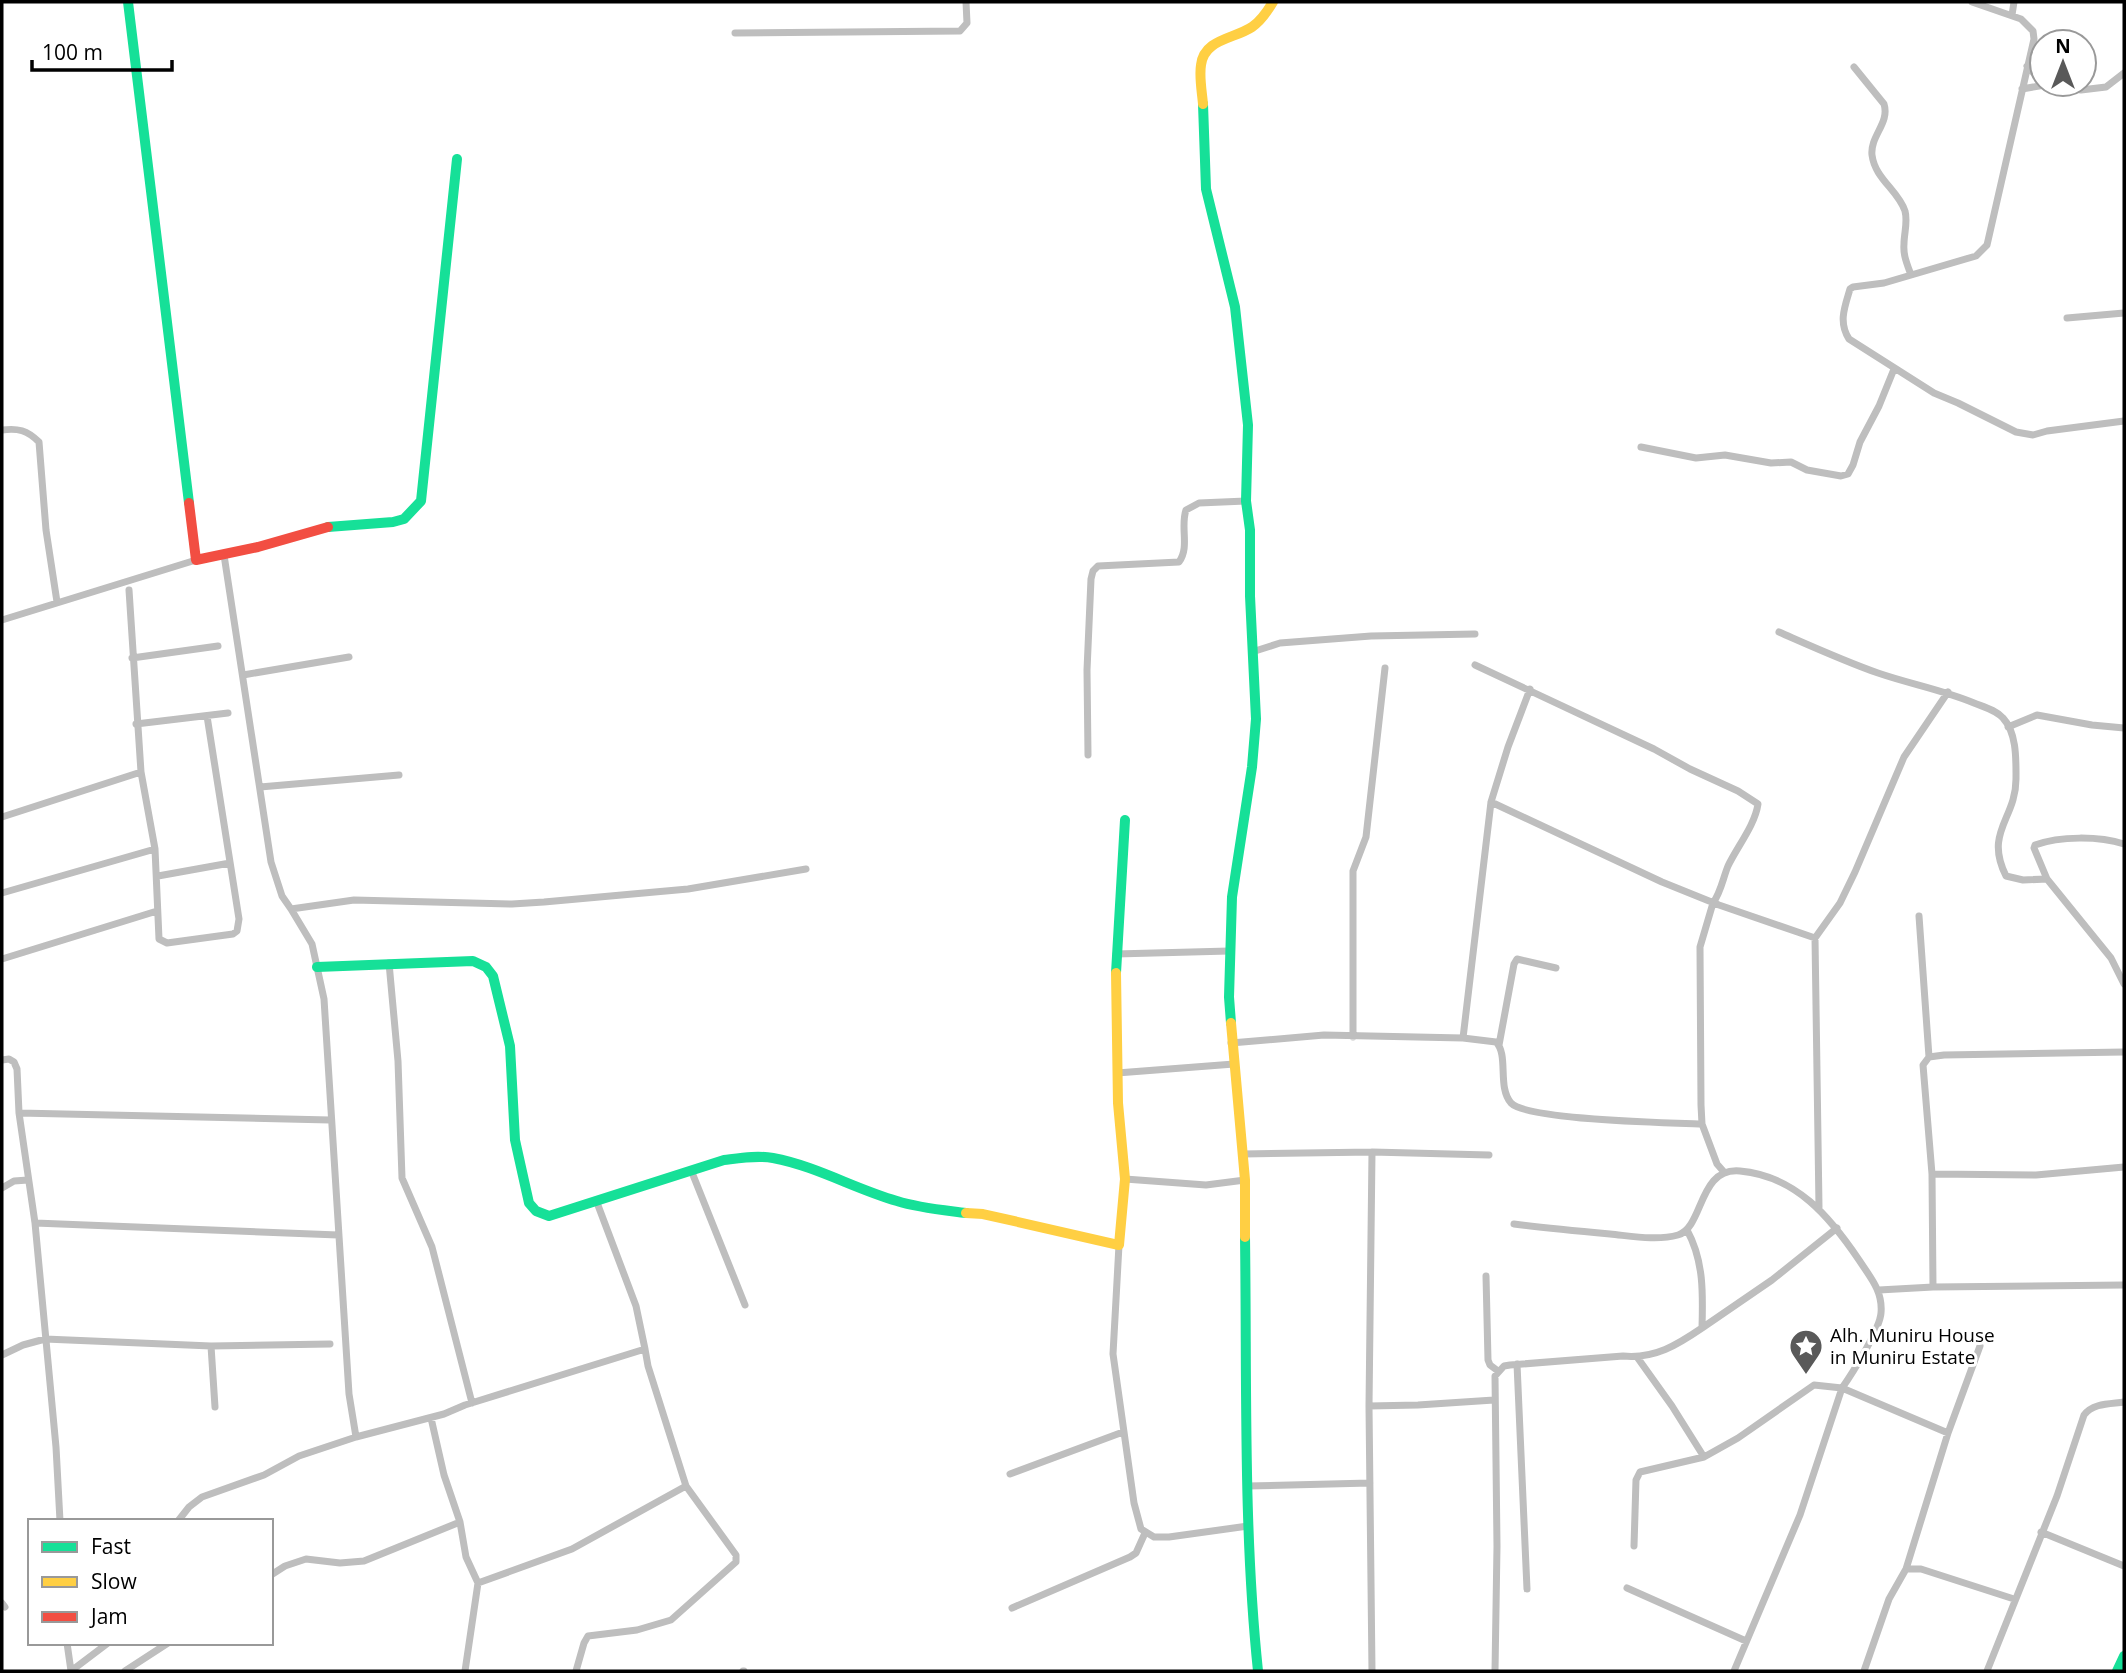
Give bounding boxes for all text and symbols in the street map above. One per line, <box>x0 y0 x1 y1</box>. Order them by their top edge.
scale bar <box>32 28 172 72</box>
north arrow <box>2028 28 2098 98</box>
text: N <box>2055 33 2071 59</box>
text: 100 m <box>42 38 103 66</box>
place label: Alh. Muniru House in Muniru Estate <box>1830 1322 1995 1370</box>
place icon: Alh. Muniru House in Muniru Estate <box>1787 1327 1825 1376</box>
legend <box>28 1519 273 1645</box>
text: Fast <box>91 1532 131 1560</box>
text: Slow <box>91 1567 137 1595</box>
text: Jam <box>89 1602 128 1630</box>

